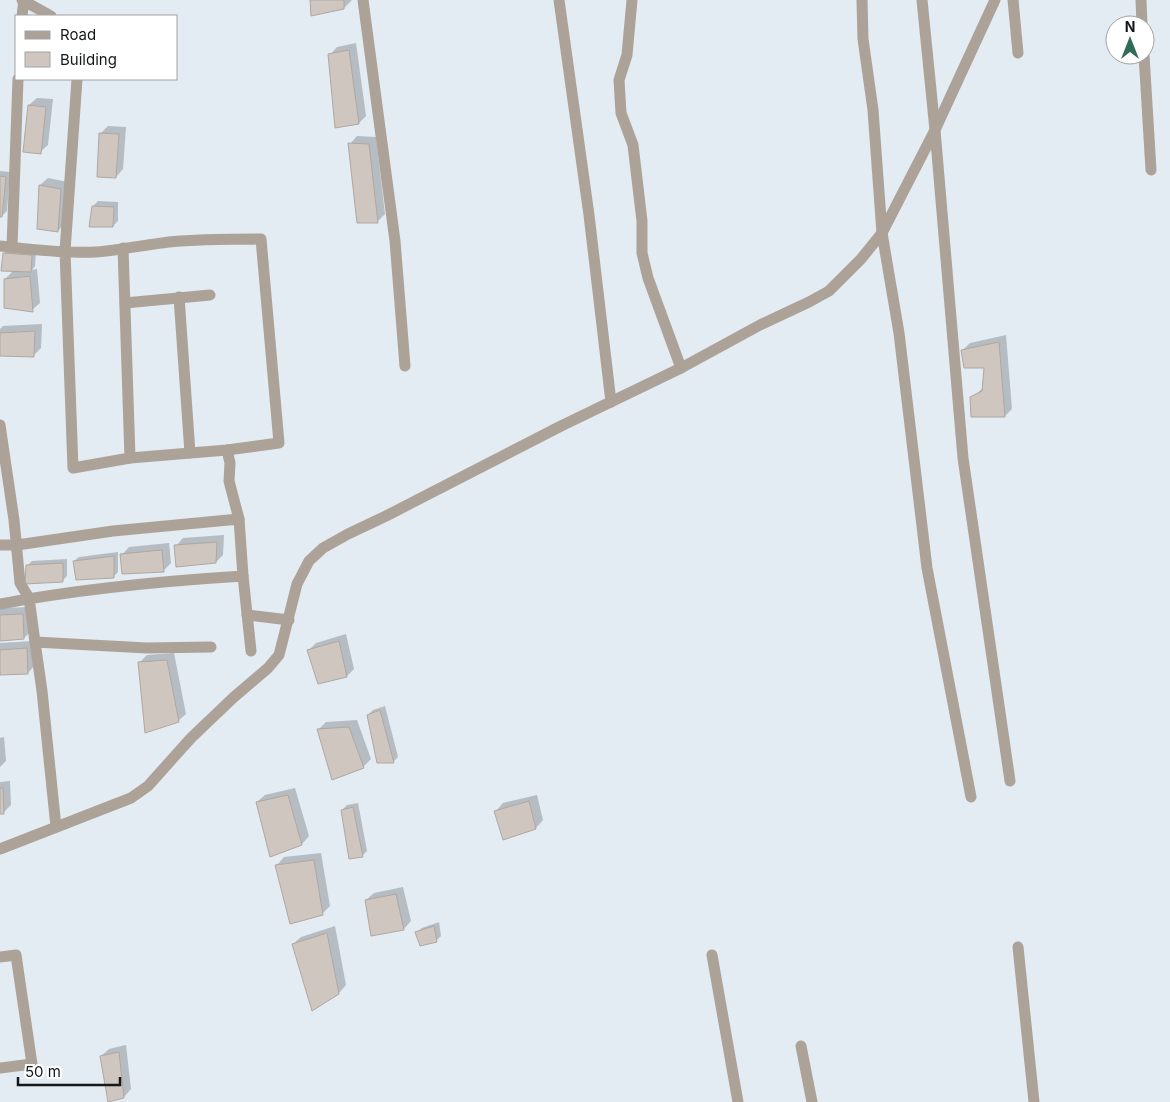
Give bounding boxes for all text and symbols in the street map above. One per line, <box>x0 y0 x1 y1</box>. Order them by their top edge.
legend <box>15 15 178 80</box>
north arrow <box>1105 15 1155 65</box>
text: N <box>1125 18 1135 35</box>
text: Road <box>60 25 96 44</box>
text: Building <box>60 50 117 69</box>
scale bar <box>18 1054 120 1086</box>
text: 50 m <box>25 1062 61 1081</box>

